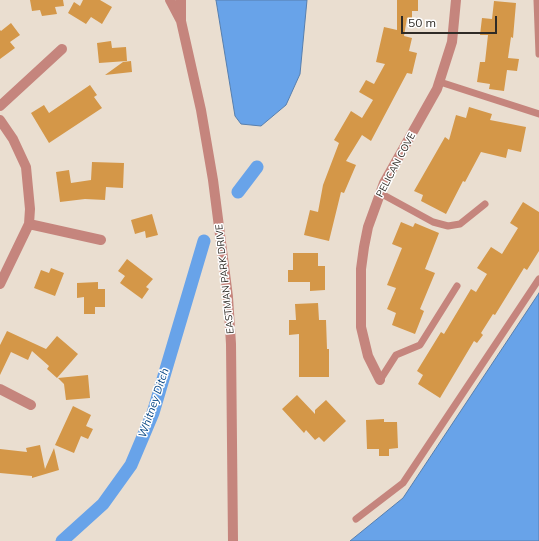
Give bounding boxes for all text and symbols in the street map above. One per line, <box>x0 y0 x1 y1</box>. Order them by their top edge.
scale bar <box>403 8 499 34</box>
text: 50 m <box>408 15 436 30</box>
street label: PELICAN COVE <box>374 131 418 199</box>
street label: EASTMAN PARK DRIVE <box>213 224 237 334</box>
water label: Whitney Ditch <box>136 366 172 440</box>

